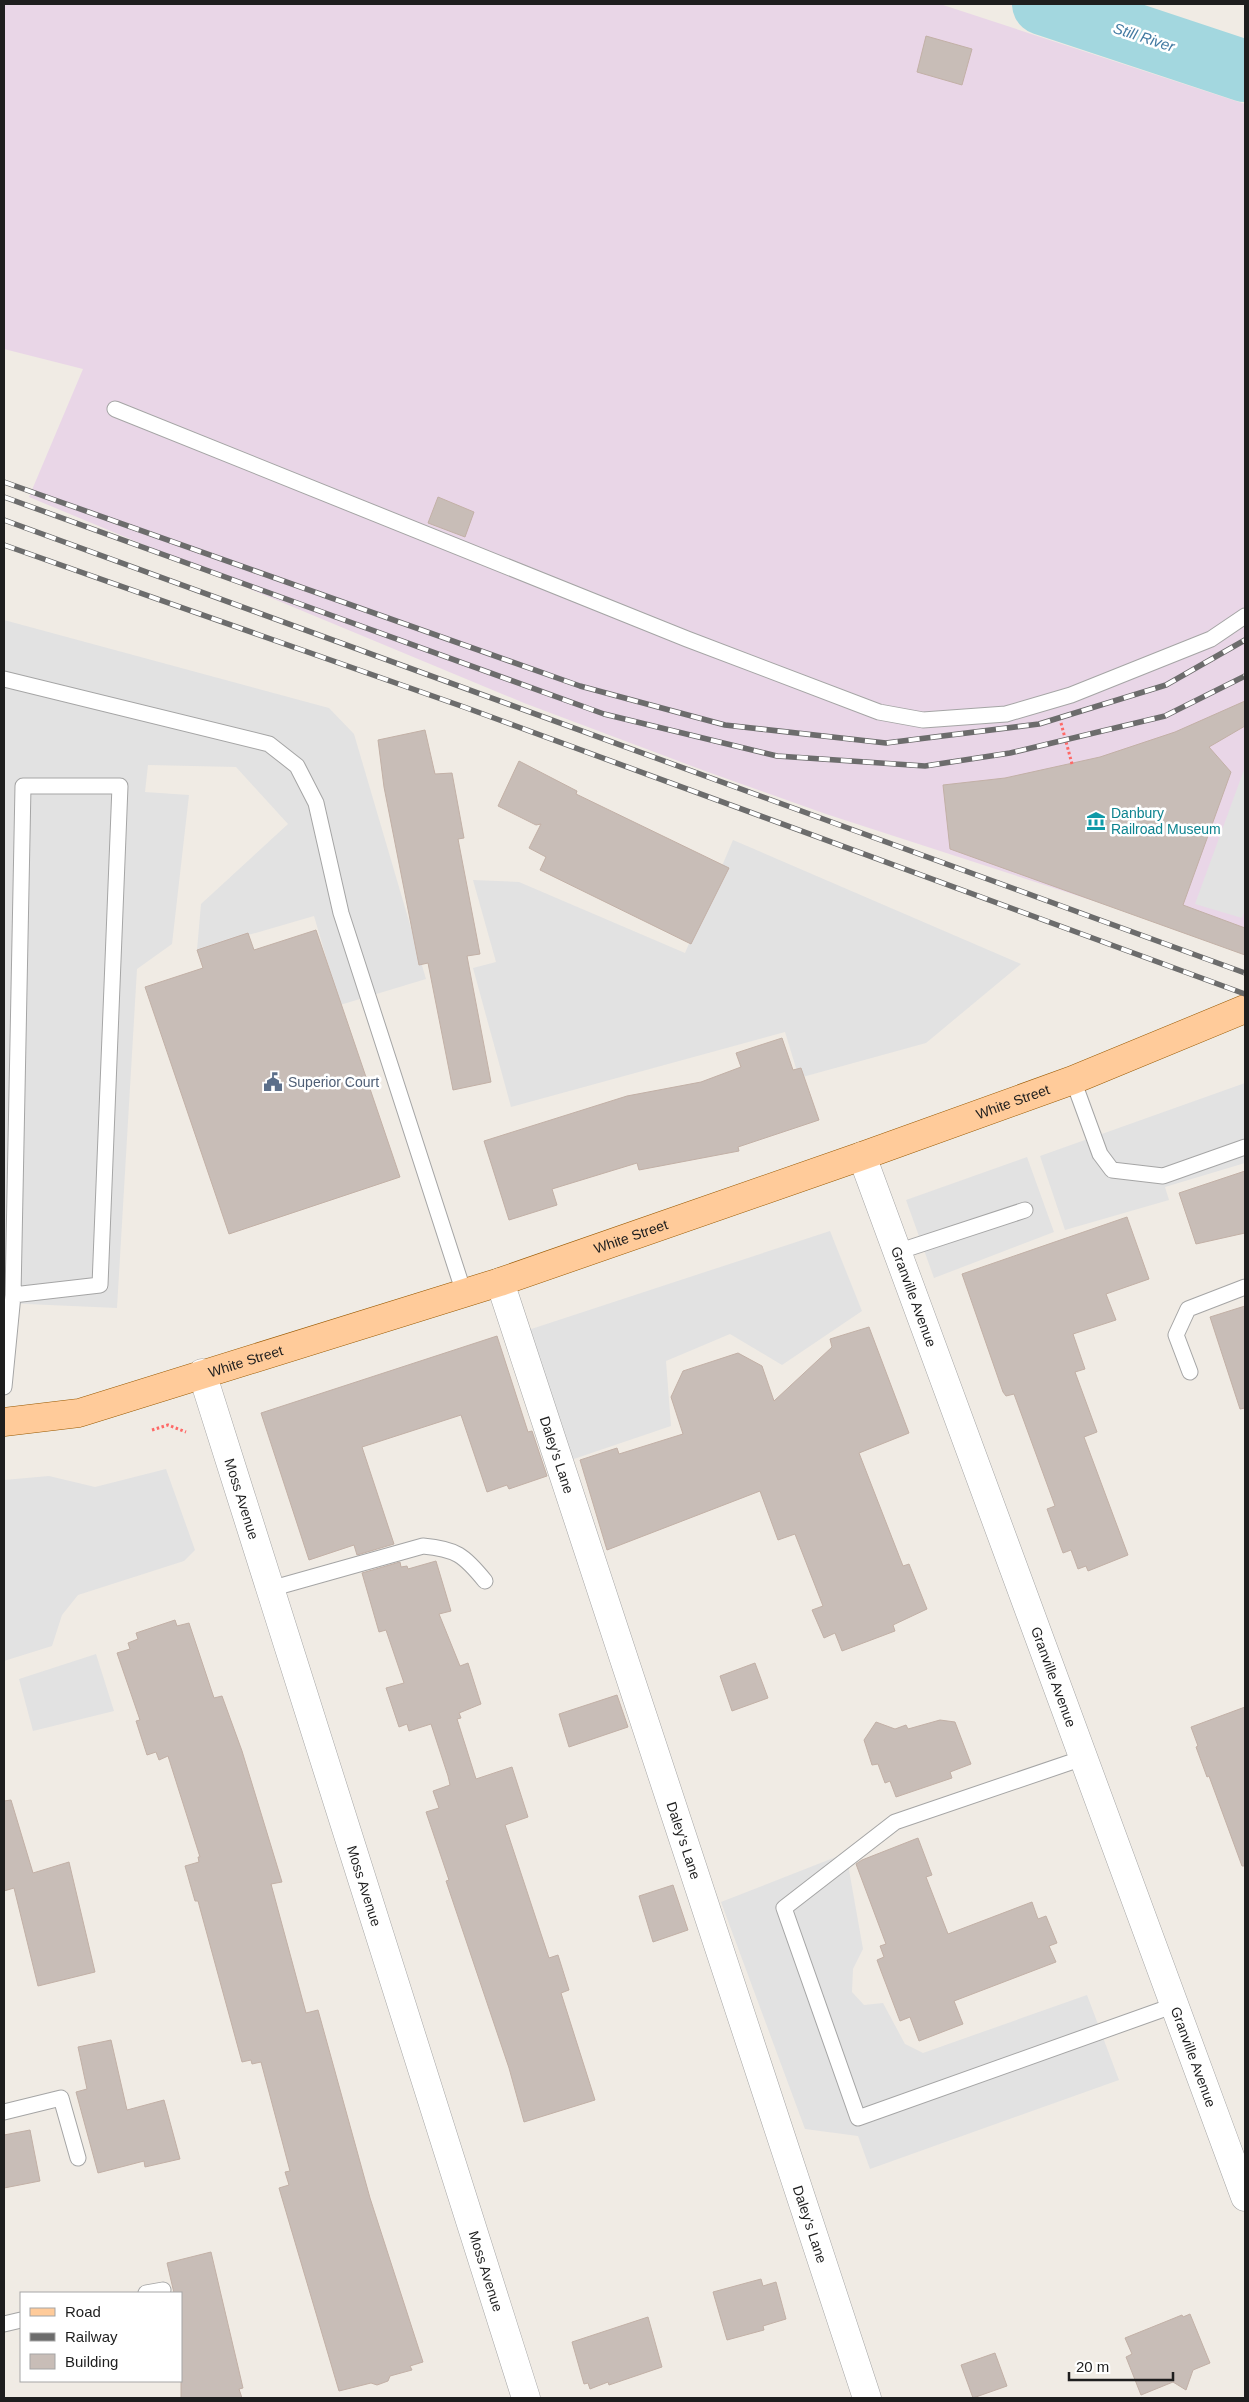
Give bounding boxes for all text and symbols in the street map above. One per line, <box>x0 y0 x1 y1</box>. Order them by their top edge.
water label: Still River <box>1111 19 1178 55</box>
place label: Danbury Railroad Museum <box>1111 805 1221 837</box>
museum icon: Danbury Railroad Museum <box>1085 810 1107 832</box>
public building icon: Superior Court <box>262 1071 284 1093</box>
place label: Superior Court <box>288 1074 379 1090</box>
street label: White Street <box>974 1081 1052 1122</box>
street label: White Street <box>592 1216 670 1257</box>
street label: Granville Avenue <box>888 1244 940 1349</box>
street label: White Street <box>206 1342 285 1380</box>
street label: Daley's Lane <box>537 1414 577 1496</box>
street label: Moss Avenue <box>222 1456 262 1541</box>
street label: Granville Avenue <box>1028 1624 1079 1729</box>
street label: Daley's Lane <box>663 1800 704 1882</box>
street label: Moss Avenue <box>344 1844 384 1929</box>
street label: Granville Avenue <box>1168 2005 1219 2110</box>
street label: Daley's Lane <box>790 2184 830 2265</box>
street label: Moss Avenue <box>466 2229 506 2314</box>
legend <box>20 2292 182 2382</box>
text: Road <box>65 2303 101 2320</box>
text: Railway <box>65 2328 118 2345</box>
scale bar <box>1069 2350 1173 2382</box>
text: Building <box>65 2353 118 2370</box>
text: 20 m <box>1076 2358 1109 2375</box>

